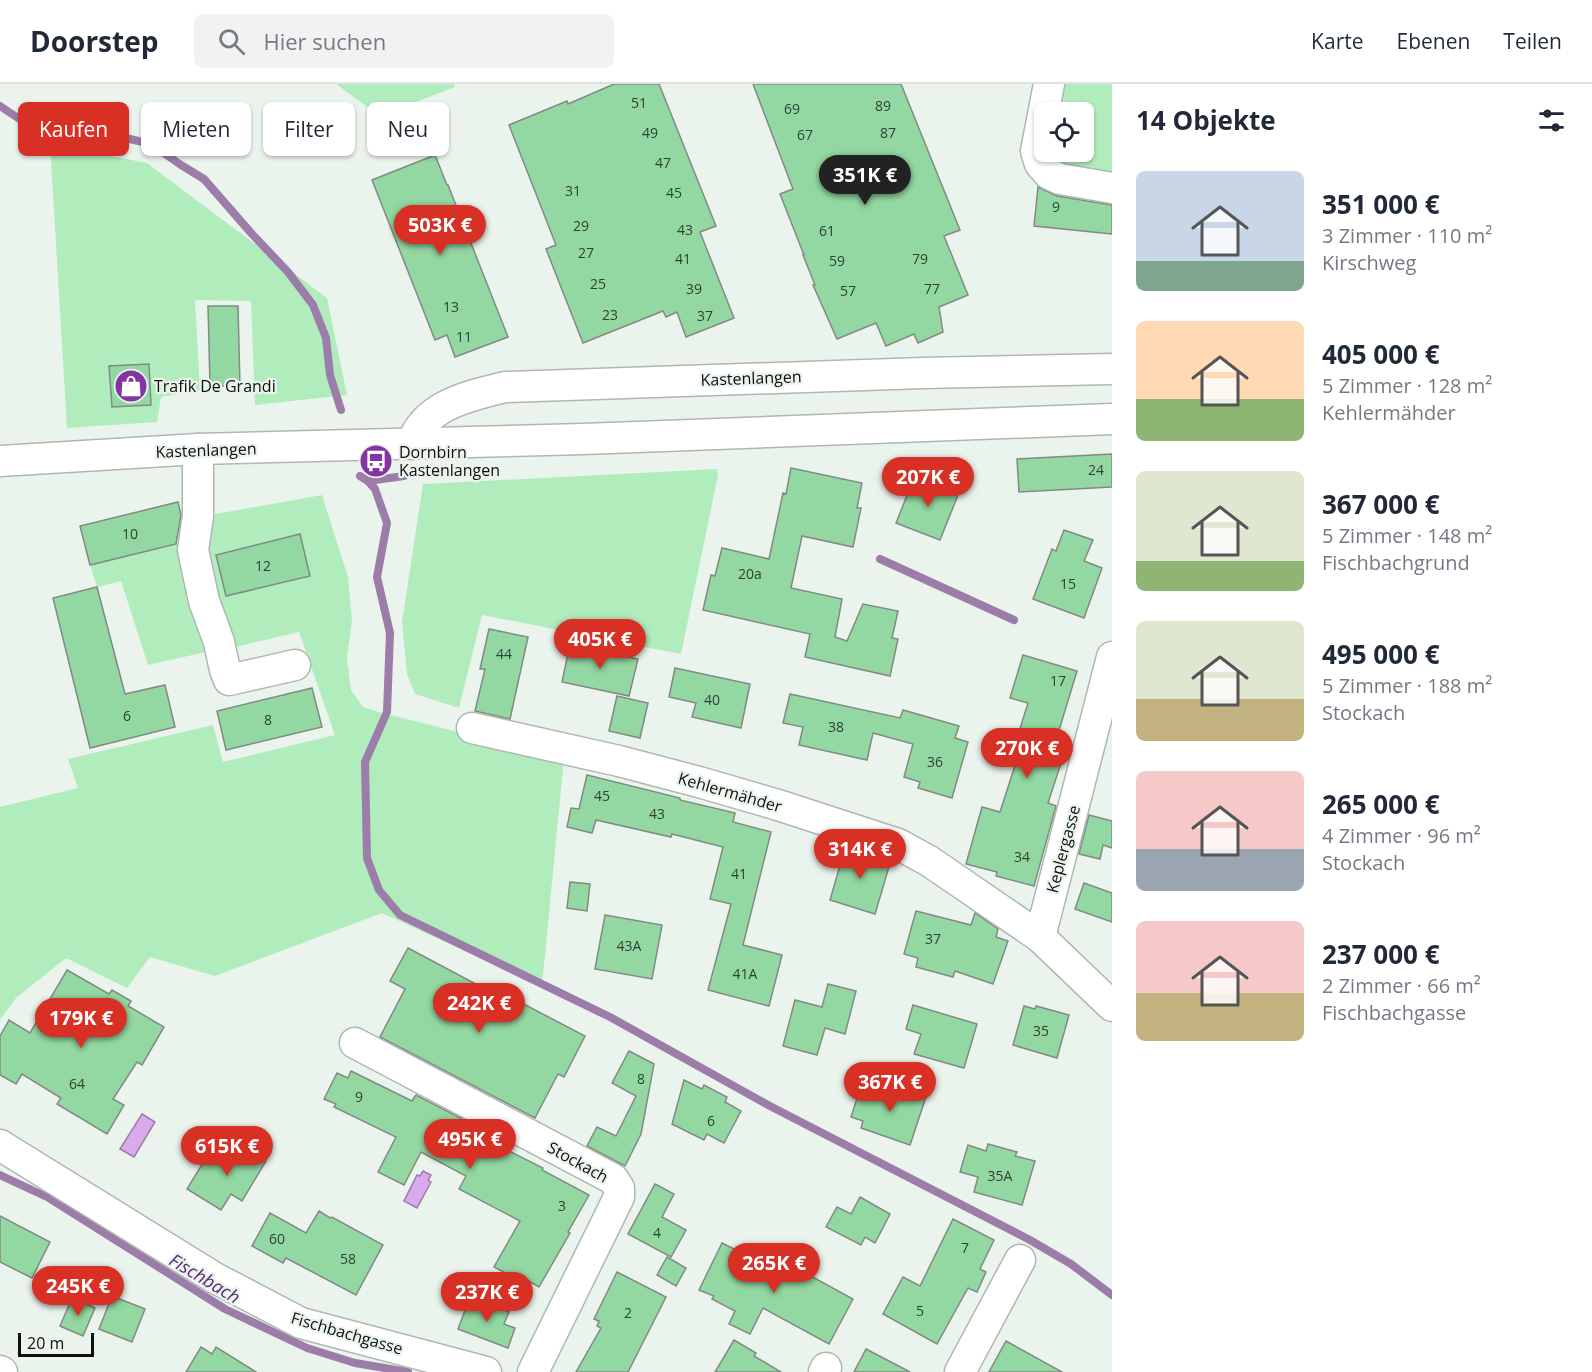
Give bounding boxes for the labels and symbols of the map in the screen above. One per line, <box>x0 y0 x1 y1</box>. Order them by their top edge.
house number: 51 <box>631 93 647 112</box>
house number: 89 <box>875 96 891 115</box>
house number: 69 <box>784 99 800 118</box>
house number: 49 <box>642 123 658 142</box>
house number: 87 <box>880 123 896 142</box>
house number: 67 <box>797 125 813 144</box>
house number: 47 <box>655 153 671 172</box>
pin: 351K € <box>816 155 914 206</box>
house number: 31 <box>565 181 581 200</box>
house number: 45 <box>666 183 682 202</box>
house number: 9 <box>1052 197 1060 216</box>
pin: 503K € <box>391 205 489 256</box>
house number: 29 <box>573 216 589 235</box>
house number: 43 <box>677 220 693 239</box>
house number: 61 <box>819 221 835 240</box>
house number: 27 <box>578 243 594 262</box>
house number: 41 <box>675 249 691 268</box>
house number: 79 <box>912 249 928 268</box>
house number: 59 <box>829 251 845 270</box>
house number: 25 <box>590 274 606 293</box>
house number: 39 <box>686 279 702 298</box>
house number: 77 <box>924 279 940 298</box>
house number: 57 <box>840 281 856 300</box>
house number: 13 <box>443 297 459 316</box>
house number: 23 <box>602 305 618 324</box>
house number: 37 <box>697 306 713 325</box>
house number: 11 <box>456 327 472 346</box>
street label: Kastenlangen <box>700 365 802 391</box>
shop icon: Trafik De Grandi <box>113 368 149 404</box>
place label: Trafik De Grandi <box>154 375 276 397</box>
street label: Kastenlangen <box>155 437 257 463</box>
place label: Dornbirn Kastenlangen <box>399 441 500 481</box>
bus stop icon: Dornbirn Kastenlangen <box>358 443 394 479</box>
pin: 207K € <box>879 457 977 508</box>
house number: 24 <box>1088 460 1104 479</box>
house number: 10 <box>122 524 138 543</box>
house number: 12 <box>255 556 271 575</box>
house number: 20a <box>738 564 762 583</box>
house number: 15 <box>1060 574 1076 593</box>
pin: 405K € <box>551 619 649 670</box>
house number: 44 <box>496 644 512 663</box>
house number: 17 <box>1050 671 1066 690</box>
house number: 40 <box>704 690 720 709</box>
house number: 6 <box>123 706 131 725</box>
house number: 8 <box>264 710 272 729</box>
house number: 38 <box>828 717 844 736</box>
pin: 270K € <box>978 728 1076 779</box>
house number: 36 <box>927 752 943 771</box>
street label: Kehlermähder <box>676 767 785 817</box>
house number: 45 <box>594 786 610 805</box>
street label: Keplergasse <box>1041 803 1085 895</box>
house number: 43 <box>649 804 665 823</box>
pin: 314K € <box>811 829 909 880</box>
house number: 34 <box>1014 847 1030 866</box>
house number: 41 <box>731 864 747 883</box>
house number: 37 <box>925 929 941 948</box>
house number: 43A <box>617 936 642 955</box>
house number: 41A <box>733 964 758 983</box>
pin: 242K € <box>430 983 528 1034</box>
pin: 179K € <box>32 998 130 1049</box>
house number: 35 <box>1033 1021 1049 1040</box>
pin: 367K € <box>841 1062 939 1113</box>
house number: 8 <box>637 1069 645 1088</box>
house number: 64 <box>69 1074 85 1093</box>
house number: 9 <box>355 1087 363 1106</box>
house number: 6 <box>707 1111 715 1130</box>
pin: 495K € <box>421 1119 519 1170</box>
pin: 615K € <box>178 1126 276 1177</box>
street label: Stockach <box>544 1136 612 1188</box>
house number: 35A <box>988 1166 1013 1185</box>
house number: 3 <box>558 1196 566 1215</box>
house number: 4 <box>653 1223 661 1242</box>
house number: 60 <box>269 1229 285 1248</box>
house number: 7 <box>961 1238 969 1257</box>
pin: 265K € <box>725 1243 823 1294</box>
water label: Fischbach <box>165 1247 245 1309</box>
house number: 58 <box>340 1249 356 1268</box>
pin: 245K € <box>29 1266 127 1317</box>
pin: 237K € <box>438 1272 536 1323</box>
house number: 5 <box>916 1301 924 1320</box>
house number: 2 <box>624 1303 632 1322</box>
street label: Fischbachgasse <box>289 1307 405 1359</box>
scale bar <box>18 1330 94 1358</box>

